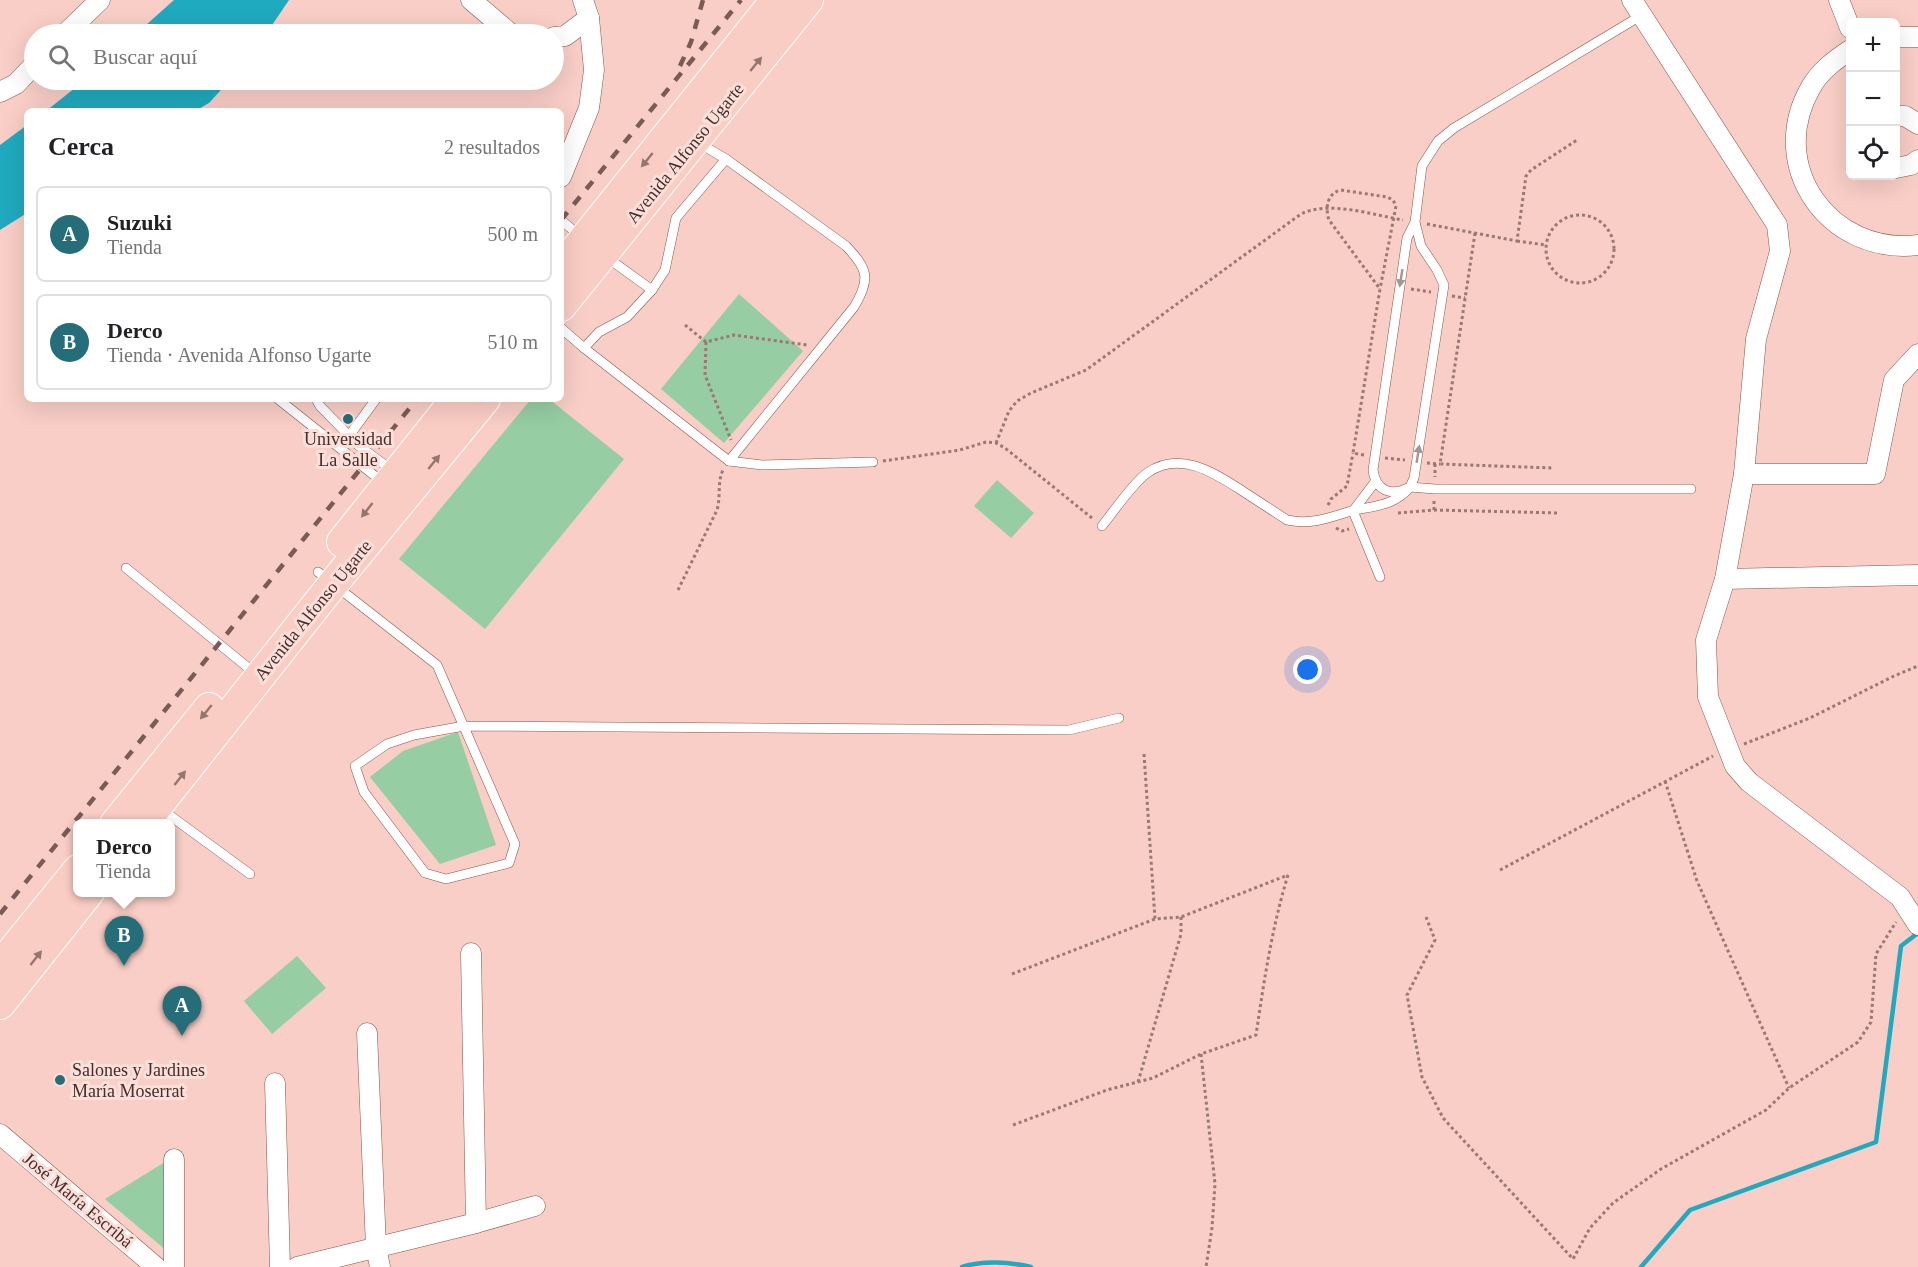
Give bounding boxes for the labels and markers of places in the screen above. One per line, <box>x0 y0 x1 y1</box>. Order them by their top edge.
marker: Universidad La Salle <box>341 412 355 426</box>
place label: Universidad La Salle <box>304 429 392 470</box>
pin: B <box>104 916 144 966</box>
pin: A <box>162 986 201 1036</box>
place label: Salones y Jardines María Moserrat <box>72 1060 205 1101</box>
marker: Salones y Jardines María Moserrat <box>53 1073 67 1087</box>

